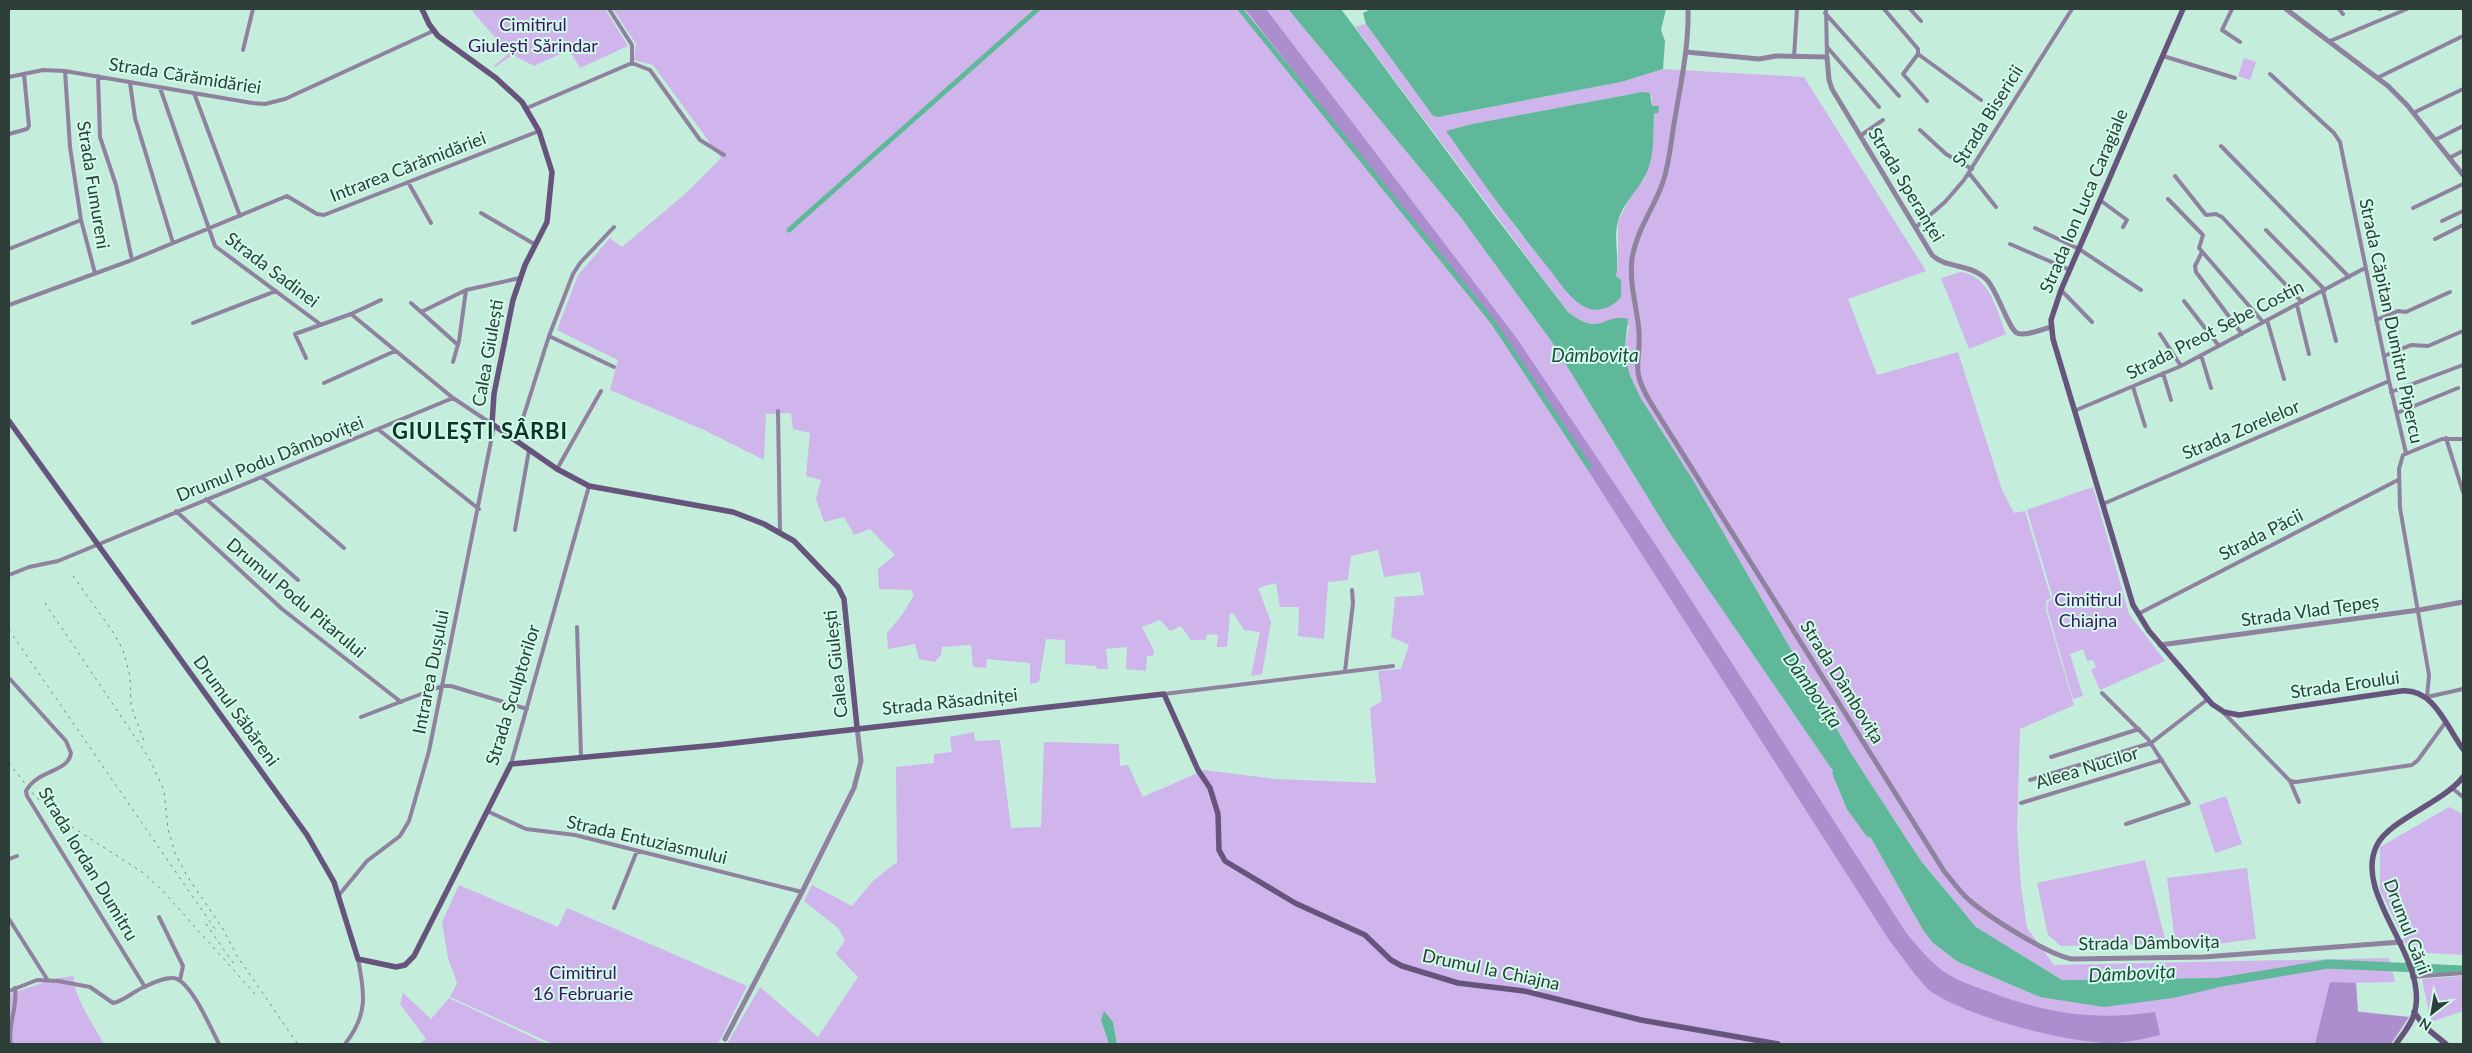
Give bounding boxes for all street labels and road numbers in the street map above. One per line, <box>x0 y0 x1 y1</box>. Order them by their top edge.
street label: Strada Cărămidăriei <box>107 52 263 98</box>
street label: Strada Bisericii <box>1947 60 2027 170</box>
street label: Strada Ion Luca Caragiale <box>2034 105 2132 296</box>
street label: Strada Fumureni <box>73 119 115 250</box>
street label: Strada Speranței <box>1864 123 1950 246</box>
street label: Intrarea Cărămidăriei <box>327 126 489 206</box>
street label: Strada Căpitan Dumitru Pipercu <box>2355 196 2429 445</box>
street label: Strada Sadinei <box>221 227 324 312</box>
street label: Strada Preot Sebe Costin <box>2122 275 2307 384</box>
street label: Calea Giulești <box>467 298 507 408</box>
street label: Strada Zorelelor <box>2178 394 2303 464</box>
street label: Drumul Podu Dâmboviței <box>173 410 367 506</box>
street label: Strada Păcii <box>2215 504 2306 565</box>
street label: Drumul Podu Pitarului <box>223 533 371 662</box>
street label: Strada Vlad Țepeș <box>2240 589 2380 631</box>
street label: Intrarea Dușului <box>407 608 453 736</box>
street label: Calea Giulești <box>818 609 852 719</box>
street label: Strada Dâmbovița <box>1795 616 1889 748</box>
street label: Strada Sculptorilor <box>480 621 544 768</box>
street label: Drumul Săbăreni <box>189 651 284 770</box>
street label: Strada Eroului <box>2289 665 2401 703</box>
street label: Strada Răsadniței <box>881 683 1019 719</box>
street label: Aleea Nucilor <box>2033 741 2141 793</box>
street label: Strada Iordan Dumitru <box>34 783 143 944</box>
street label: Strada Entuziasmului <box>565 810 730 868</box>
street label: Drumul Gării <box>2380 876 2436 978</box>
street label: Strada Dâmbovița <box>2078 930 2220 954</box>
street label: Drumul la Chiajna <box>1420 944 1562 994</box>

